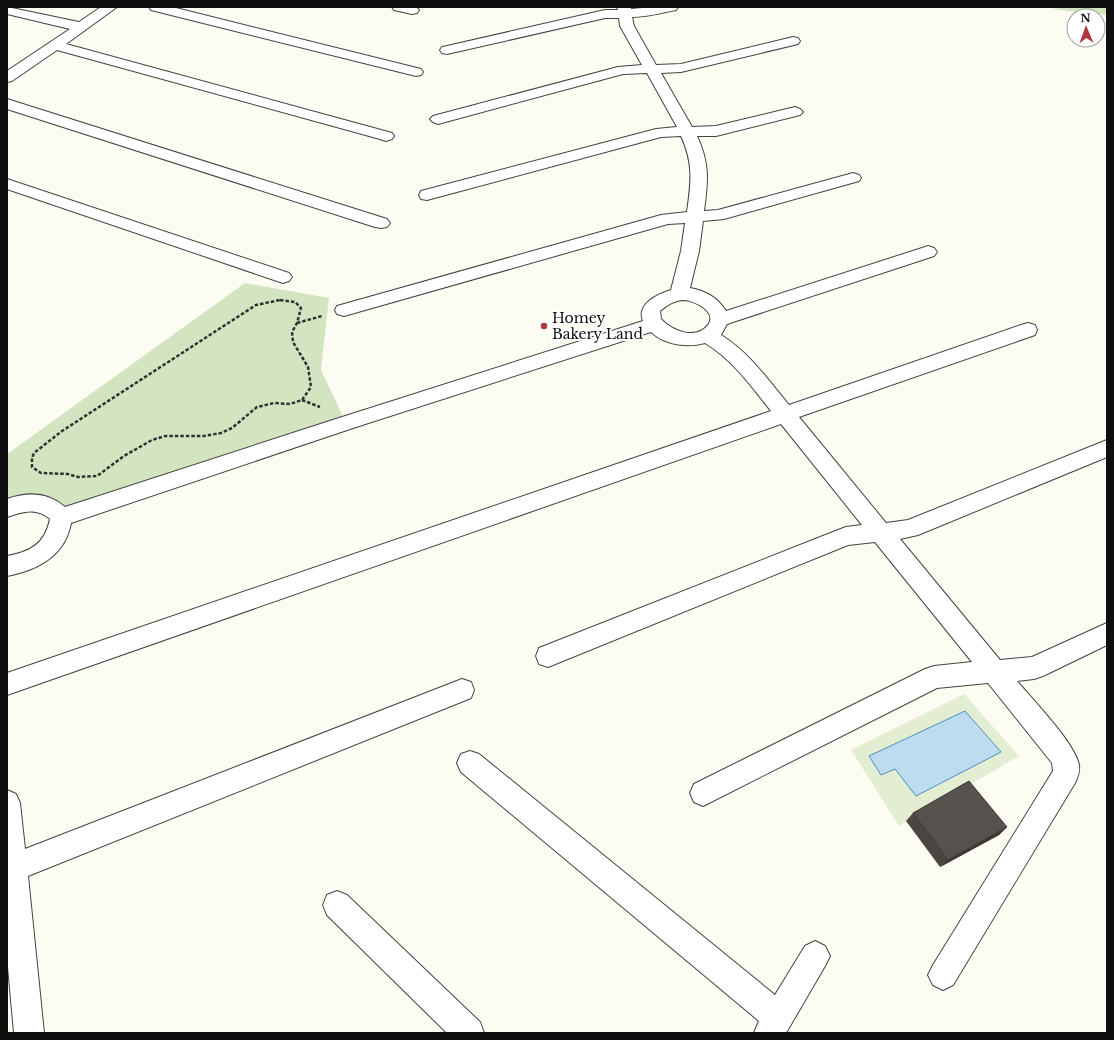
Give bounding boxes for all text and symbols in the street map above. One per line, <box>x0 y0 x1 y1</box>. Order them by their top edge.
north arrow <box>1066 8 1106 48</box>
text: N <box>1080 11 1092 25</box>
place label: Homey Bakery Land <box>552 309 643 343</box>
marker: Homey Bakery Land <box>539 321 549 331</box>

